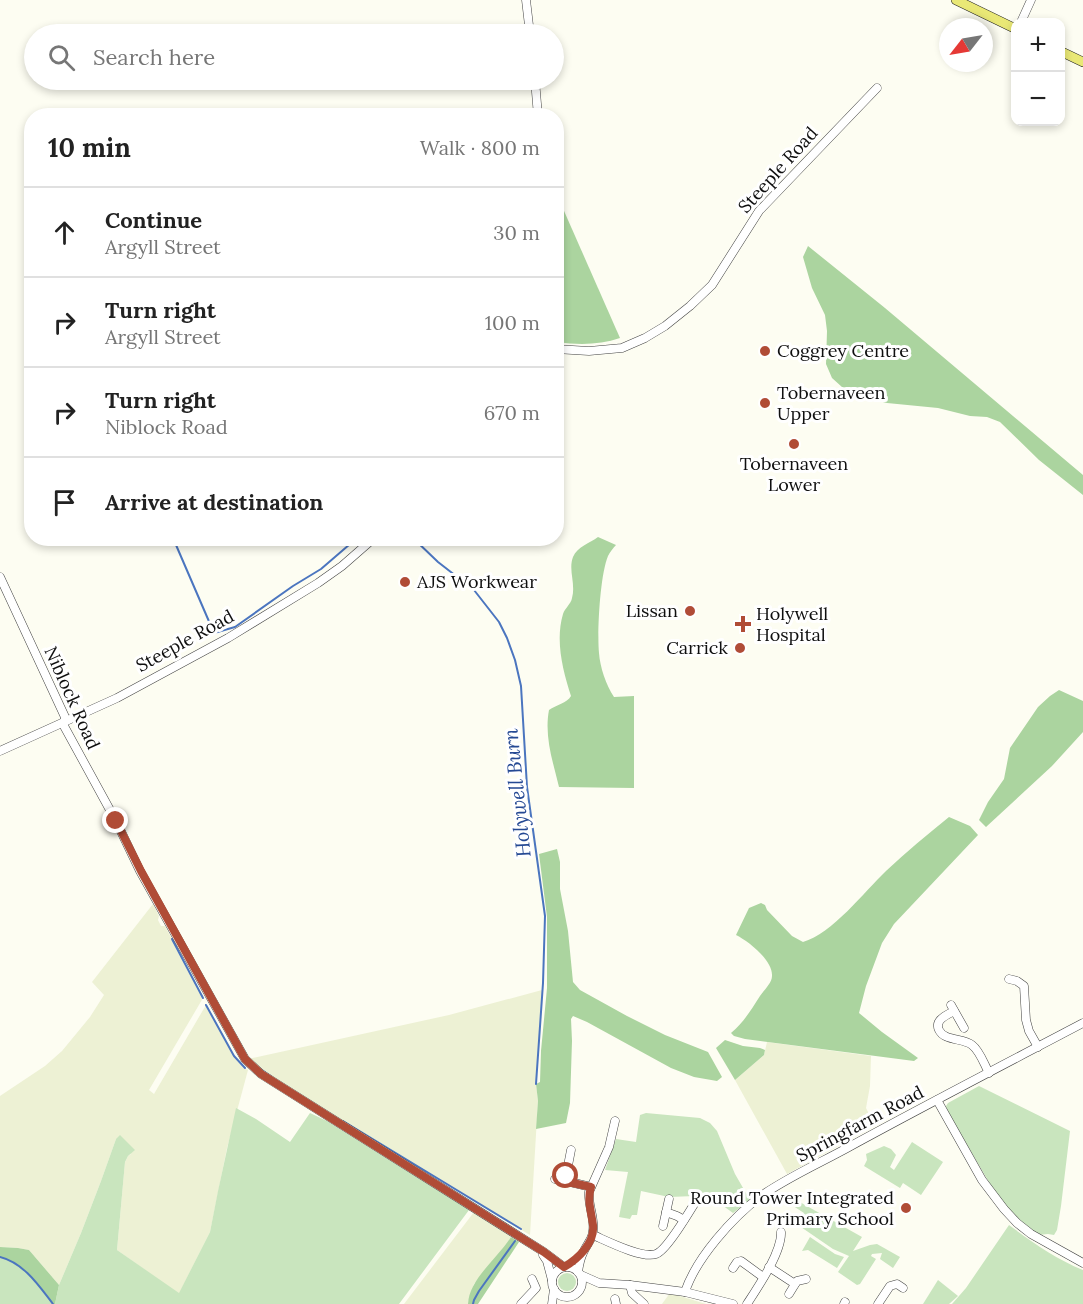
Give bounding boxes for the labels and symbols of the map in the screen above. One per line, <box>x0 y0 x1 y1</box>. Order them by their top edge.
north arrow <box>939 18 993 72</box>
street label: Steeple Road <box>733 122 823 218</box>
place label: Coggrey Centre <box>777 339 909 362</box>
marker: Coggrey Centre <box>758 344 772 358</box>
place label: Tobernaveen Upper <box>777 381 886 425</box>
marker: Tobernaveen Upper <box>758 396 772 410</box>
marker: Tobernaveen Lower <box>787 437 801 451</box>
place label: Tobernaveen Lower <box>740 452 848 496</box>
place label: AJS Workwear <box>416 570 537 593</box>
marker: AJS Workwear <box>398 575 412 589</box>
place label: Lissan <box>626 599 678 622</box>
place label: Holywell Hospital <box>756 602 828 646</box>
street label: Steeple Road <box>132 604 238 677</box>
marker: Lissan <box>683 604 697 618</box>
marker: Holywell Hospital <box>734 615 752 633</box>
place label: Carrick <box>666 636 728 659</box>
marker: Carrick <box>733 641 747 655</box>
street label: Niblock Road <box>39 643 106 753</box>
water label: Holywell Burn <box>497 727 536 859</box>
route end <box>102 807 128 833</box>
street label: Springfarm Road <box>792 1080 928 1167</box>
route start <box>552 1162 578 1188</box>
place label: Round Tower Integrated Primary School <box>690 1186 894 1230</box>
marker: Round Tower Integrated Primary School <box>899 1201 913 1215</box>

